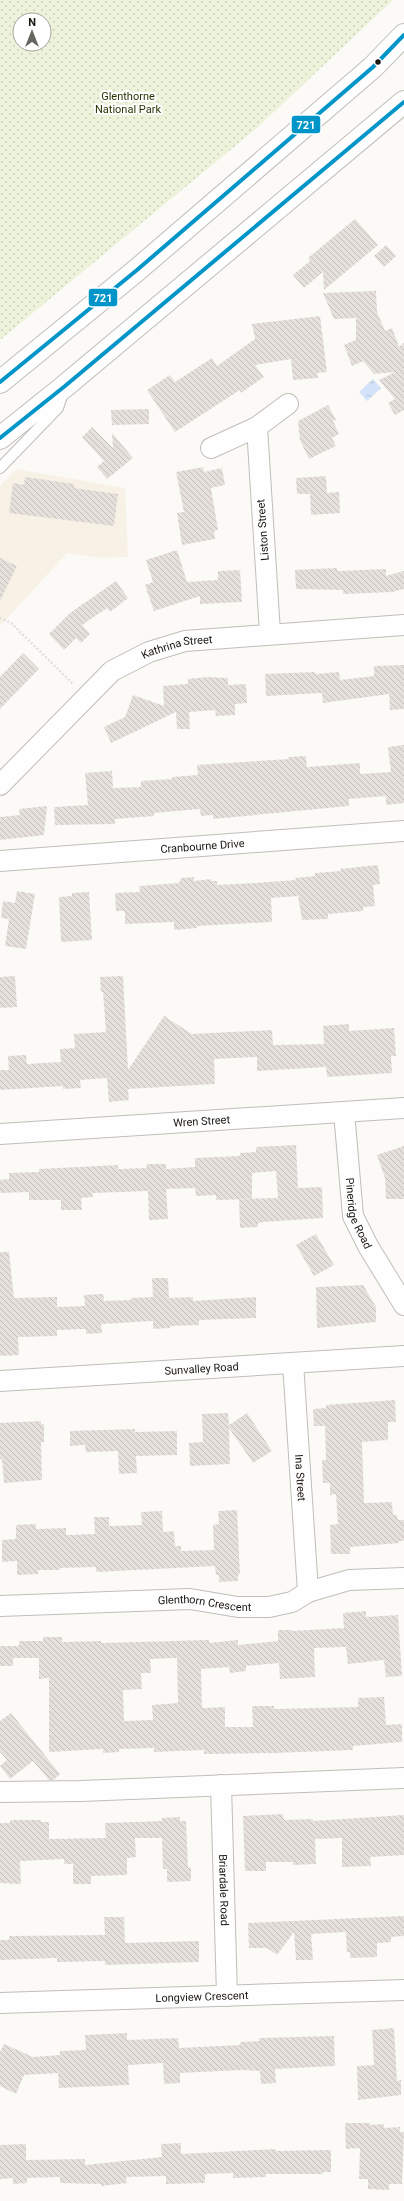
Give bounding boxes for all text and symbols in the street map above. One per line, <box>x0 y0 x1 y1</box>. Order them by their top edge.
north arrow <box>12 12 52 52</box>
text: N <box>28 16 36 29</box>
unlabelled marker <box>373 57 383 67</box>
park label: Glenthorne National Park <box>95 90 161 116</box>
line badge: 721 <box>291 115 321 134</box>
text: 721 <box>297 119 315 132</box>
line badge: 721 <box>88 288 118 307</box>
text: 721 <box>94 292 112 305</box>
street label: Liston Street <box>254 498 272 561</box>
street label: Kathrina Street <box>139 632 213 661</box>
street label: Cranbourne Drive <box>160 836 245 856</box>
street label: Wren Street <box>173 1113 231 1129</box>
street label: Pineridge Road <box>343 1177 375 1251</box>
street label: Sunvalley Road <box>164 1360 239 1377</box>
street label: Ina Street <box>292 1454 309 1502</box>
street label: Glenthorn Crescent <box>158 1593 252 1614</box>
street label: Briardale Road <box>216 1854 232 1926</box>
street label: Longview Crescent <box>155 1988 249 2004</box>

